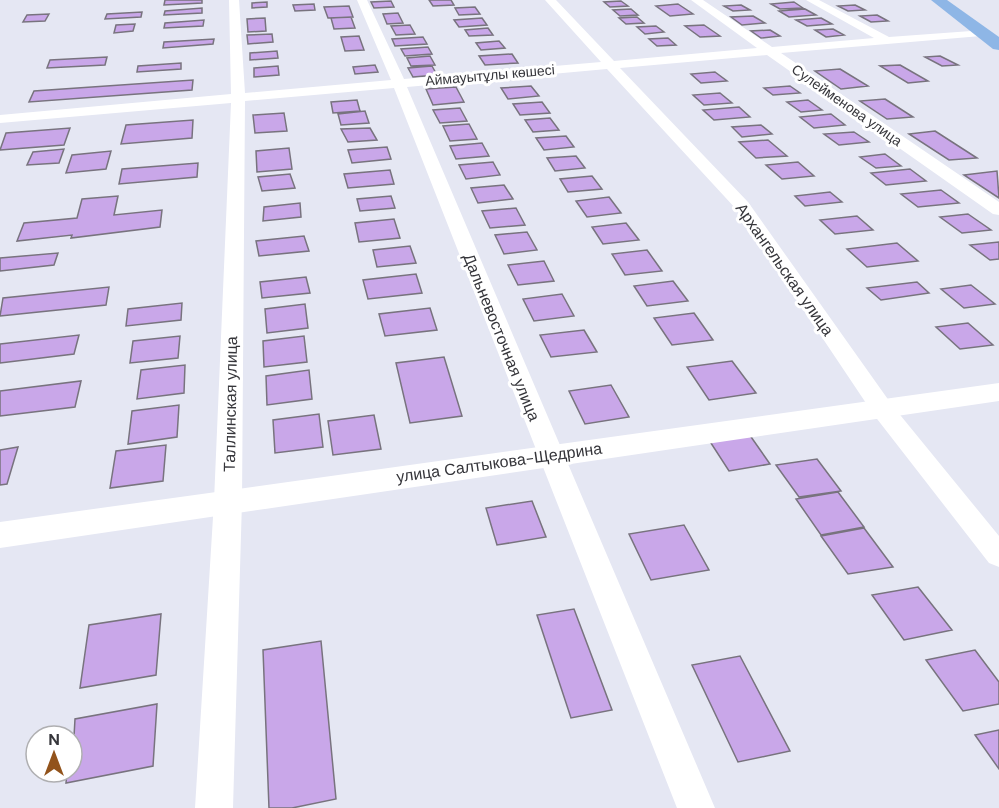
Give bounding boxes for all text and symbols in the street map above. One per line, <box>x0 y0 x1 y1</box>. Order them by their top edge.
street label: Аймауытұлы көшесі <box>425 60 555 90</box>
street label: Сулейменова улица <box>788 60 906 150</box>
street label: Архангельская улица <box>731 199 838 340</box>
street label: Дальневосточная улица <box>458 250 545 424</box>
street label: Таллинская улица <box>219 336 242 472</box>
street label: улица Салтыкова-Щедрина <box>395 438 603 487</box>
north arrow <box>24 724 84 784</box>
text: N <box>48 729 60 750</box>

